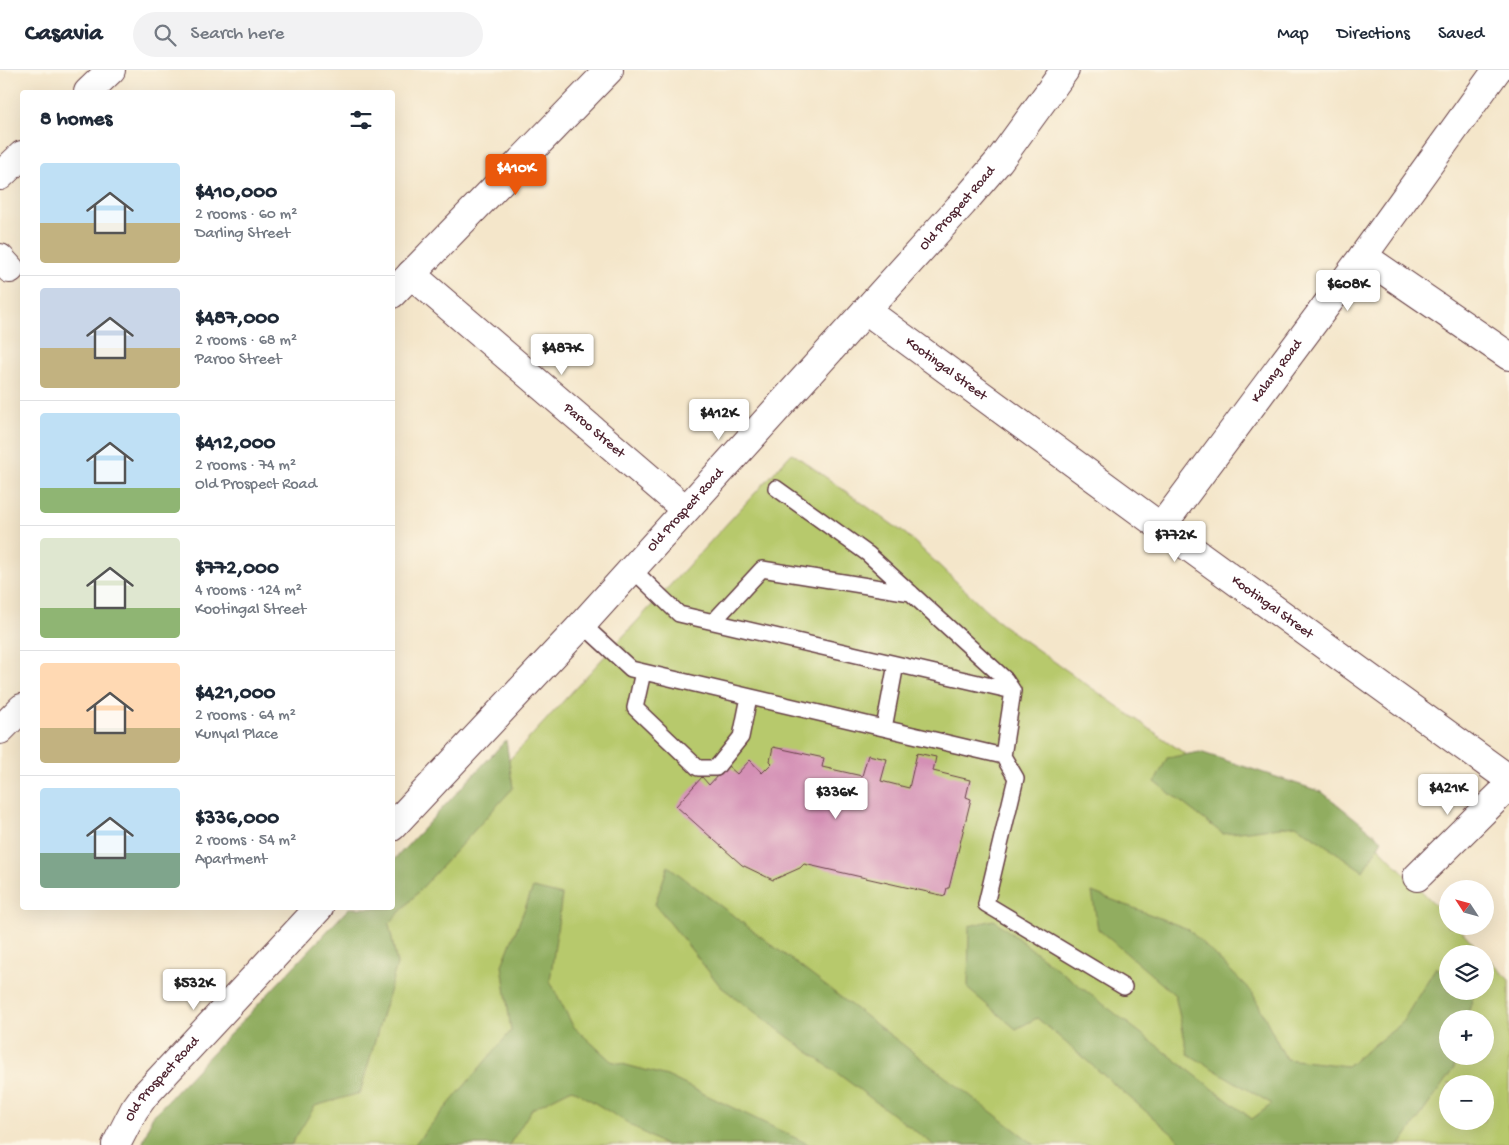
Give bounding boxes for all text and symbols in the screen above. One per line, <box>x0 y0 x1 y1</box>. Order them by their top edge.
search box <box>133 12 483 57</box>
text: Casavia <box>25 20 103 49</box>
icon: search <box>151 21 179 49</box>
text: Search here <box>191 23 284 46</box>
text: Map <box>1277 24 1309 45</box>
text: Directions <box>1337 24 1410 45</box>
text: Saved <box>1438 24 1484 45</box>
icon: filters <box>347 106 375 134</box>
text: 8 homes <box>40 108 112 133</box>
pin: $410K <box>481 154 551 196</box>
text: $410K <box>496 160 536 179</box>
street label: Old Prospect Road <box>916 162 1000 254</box>
text: $410,000 <box>195 181 277 206</box>
icon: home <box>80 183 140 243</box>
text: 2 rooms · 60 m² <box>195 206 297 225</box>
text: Darling Street <box>195 225 290 244</box>
pin: $608K <box>1313 270 1383 312</box>
text: $608K <box>1327 276 1369 295</box>
text: $487,000 <box>195 307 279 332</box>
icon: home <box>80 308 140 368</box>
text: 2 rooms · 68 m² <box>195 332 297 351</box>
street label: Kootingal Street <box>902 333 991 405</box>
pin: $487K <box>527 334 597 376</box>
street label: Kalang Road <box>1248 335 1307 407</box>
text: $487K <box>542 340 582 359</box>
text: Paroo Street <box>195 351 281 370</box>
pin: $412K <box>684 398 754 441</box>
street label: Paroo Street <box>559 399 629 463</box>
text: $412K <box>700 405 738 424</box>
text: $412,000 <box>195 432 276 457</box>
icon: home <box>80 433 140 493</box>
text: 2 rooms · 74 m² <box>195 457 296 476</box>
street label: Old Prospect Road <box>643 463 729 555</box>
text: Old Prospect Road <box>195 476 317 495</box>
pin: $772K <box>1140 520 1210 563</box>
text: $772K <box>1155 527 1195 546</box>
text: $772,000 <box>195 557 279 582</box>
icon: home <box>80 558 140 618</box>
street label: Kootingal Street <box>1228 572 1318 644</box>
text: 4 rooms · 124 m² <box>195 582 302 601</box>
text: Kootingal Street <box>195 601 306 620</box>
text: $421,000 <box>195 682 276 707</box>
icon: home <box>80 683 140 743</box>
text: 2 rooms · 64 m² <box>195 707 296 726</box>
text: Kunyal Place <box>195 726 278 745</box>
pin: $421K <box>1413 774 1483 816</box>
pin: $336K <box>801 778 871 820</box>
text: $421K <box>1429 780 1467 799</box>
text: $336K <box>816 784 856 803</box>
text: $336,000 <box>195 807 279 832</box>
icon: home <box>80 808 140 868</box>
text: 2 rooms · 54 m² <box>195 832 296 851</box>
text: Apartment <box>195 851 267 870</box>
north arrow <box>1439 880 1494 935</box>
map controls <box>1439 880 1494 1130</box>
button: layers <box>1439 945 1494 1000</box>
pin: $532K <box>159 968 229 1011</box>
text: $532K <box>174 975 214 994</box>
button: + <box>1439 1010 1494 1065</box>
street label: Old Prospect Road <box>121 1032 204 1124</box>
button: − <box>1439 1075 1494 1130</box>

